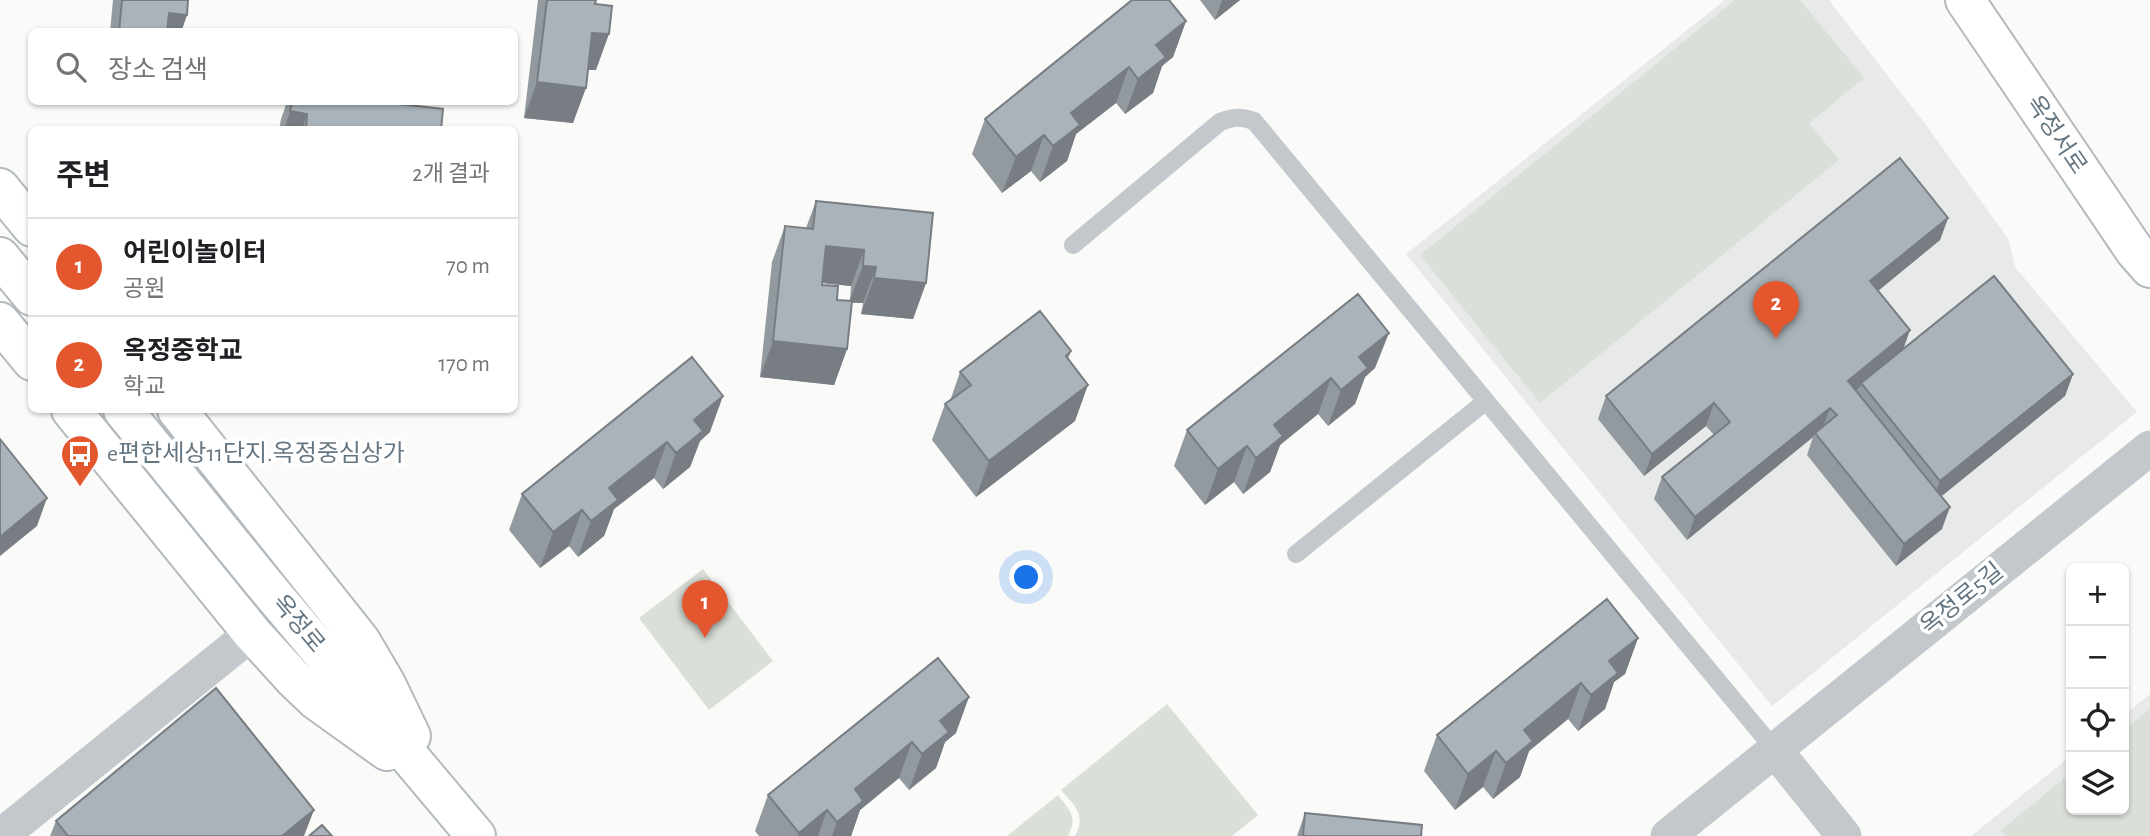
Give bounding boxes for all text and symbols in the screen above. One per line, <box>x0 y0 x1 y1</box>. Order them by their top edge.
search box <box>28 28 518 105</box>
icon: search <box>52 48 90 86</box>
text: 장소 검색 <box>108 57 208 83</box>
street label: 옥정서로 <box>2021 91 2091 178</box>
text: 주변 <box>56 161 111 191</box>
text: 2개 결과 <box>412 163 490 186</box>
text: 어린이놀이터 <box>123 240 267 266</box>
text: 1 <box>75 255 83 278</box>
text: 70 m <box>446 255 490 278</box>
text: 공원 <box>123 278 165 301</box>
pin: 2 <box>1753 281 1799 339</box>
text: 옥정중학교 <box>123 338 243 364</box>
text: 2 <box>74 353 84 376</box>
text: 170 m <box>438 353 490 376</box>
text: 학교 <box>123 376 165 399</box>
bus stop icon: e편한세상11단지.옥정중심상가 <box>59 433 101 488</box>
place label: e편한세상11단지.옥정중심상가 <box>107 440 405 466</box>
street label: 옥정로5길 <box>1916 558 2008 639</box>
your location <box>1009 560 1043 594</box>
map controls <box>2066 563 2129 815</box>
button: + <box>2066 563 2129 626</box>
pin: 1 <box>682 580 728 638</box>
street label: 옥정로 <box>268 590 329 657</box>
button: − <box>2066 626 2129 689</box>
button: locate <box>2066 689 2129 752</box>
button: layers <box>2066 752 2129 815</box>

